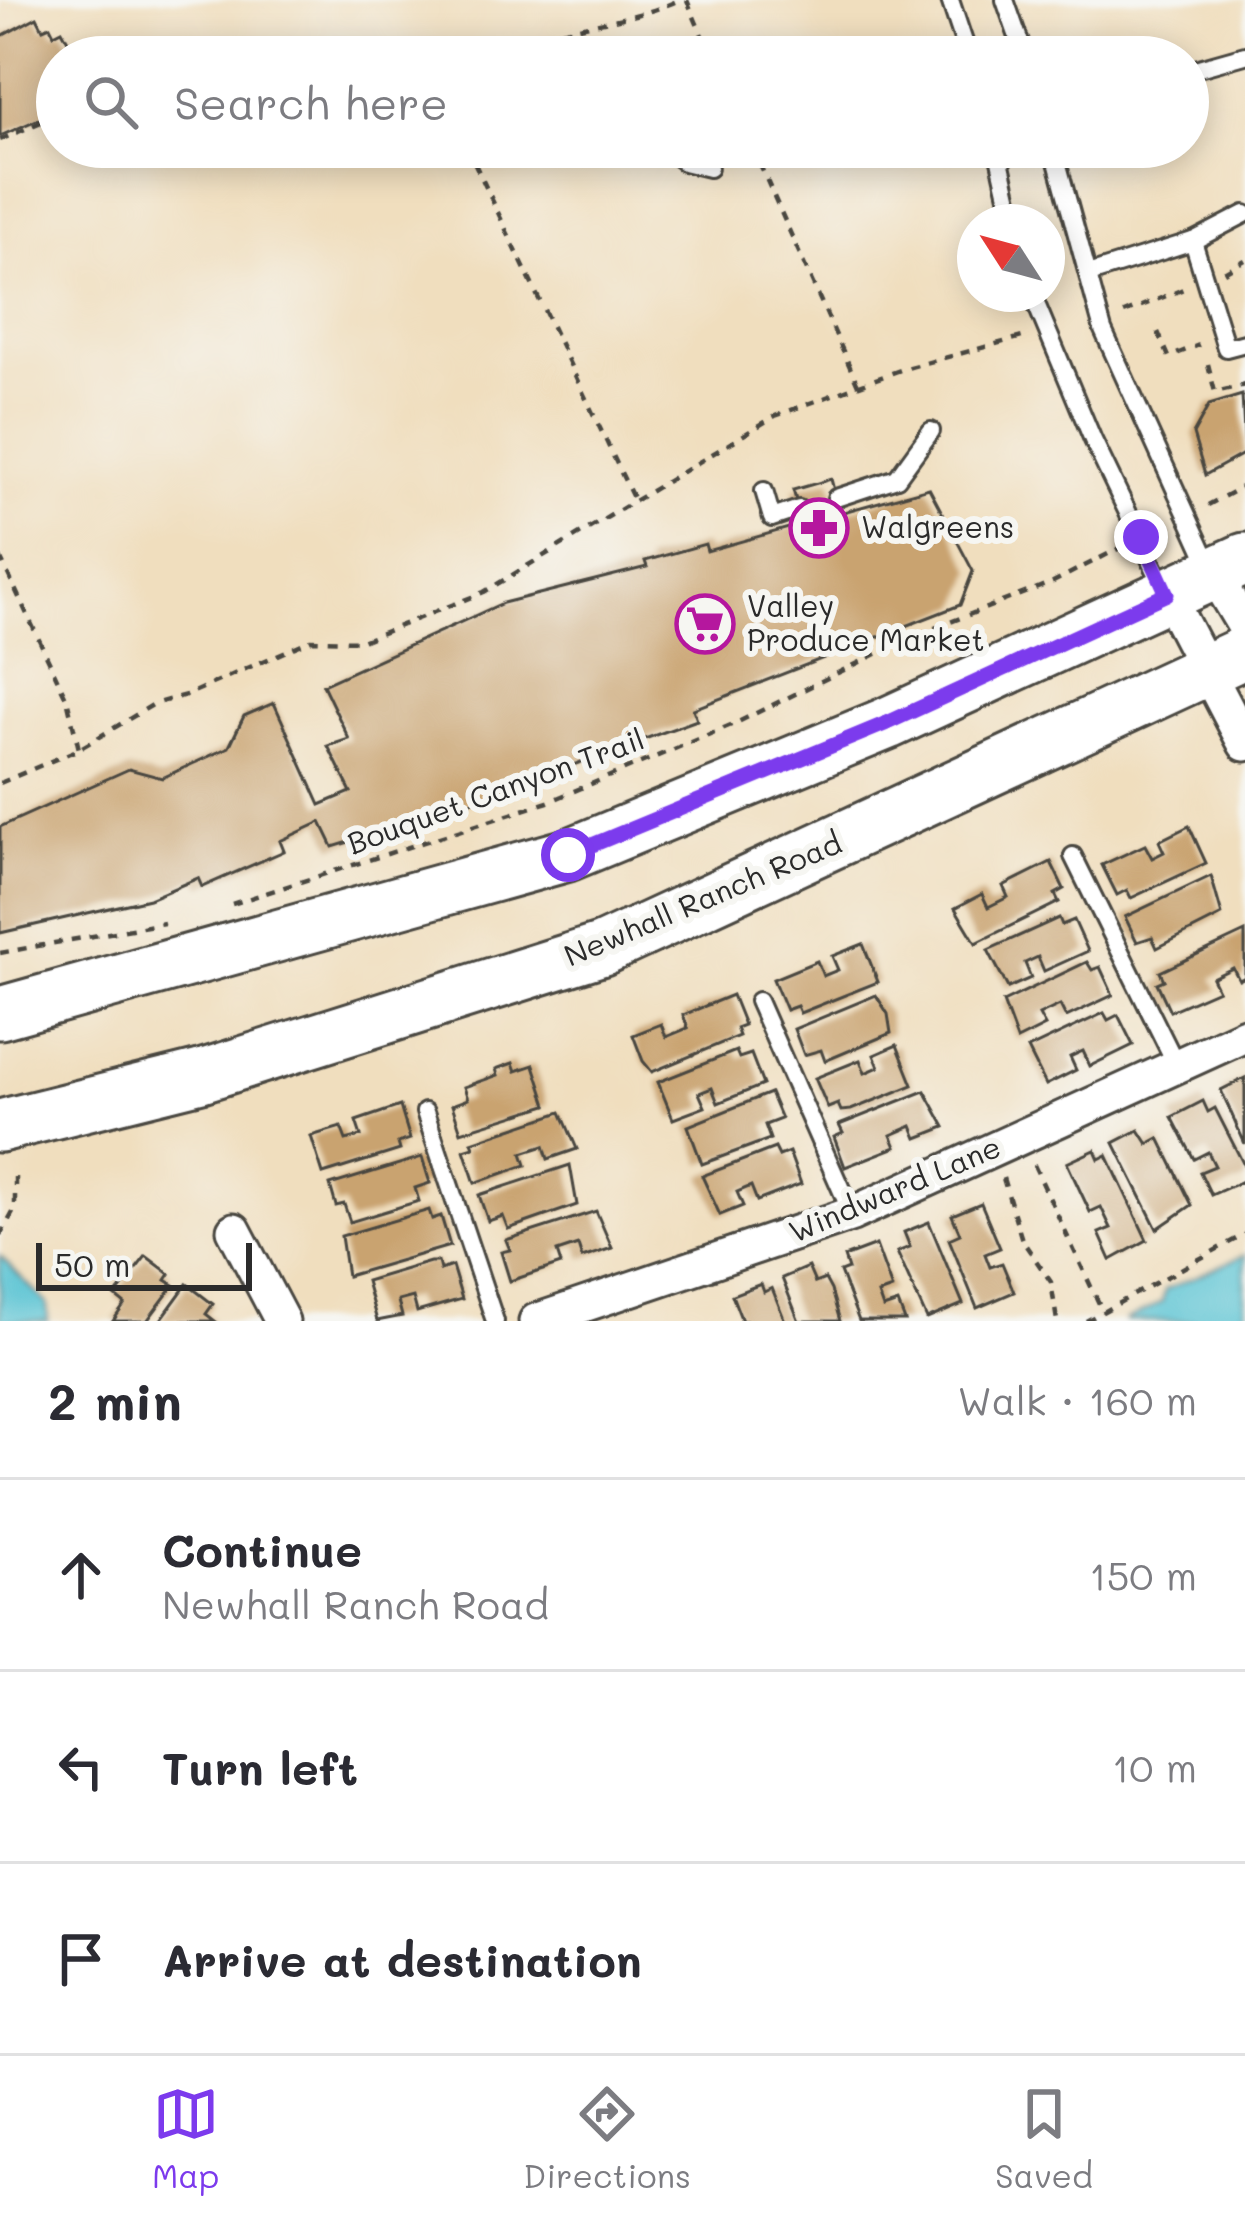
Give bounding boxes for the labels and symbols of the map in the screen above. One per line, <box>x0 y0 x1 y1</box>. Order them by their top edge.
north arrow <box>957 204 1065 312</box>
pharmacy icon: Walgreens <box>788 497 850 559</box>
place label: Walgreens <box>861 506 1014 546</box>
route end <box>1114 510 1168 564</box>
place label: Valley Produce Market <box>747 585 985 659</box>
supermarket icon: Valley Produce Market <box>674 593 736 655</box>
street label: Bouquet Canyon Trail <box>341 718 649 863</box>
street label: Newhall Ranch Road <box>557 822 847 975</box>
route start <box>541 828 595 882</box>
street label: Windward Lane <box>782 1126 1006 1251</box>
scale bar <box>36 1237 252 1290</box>

